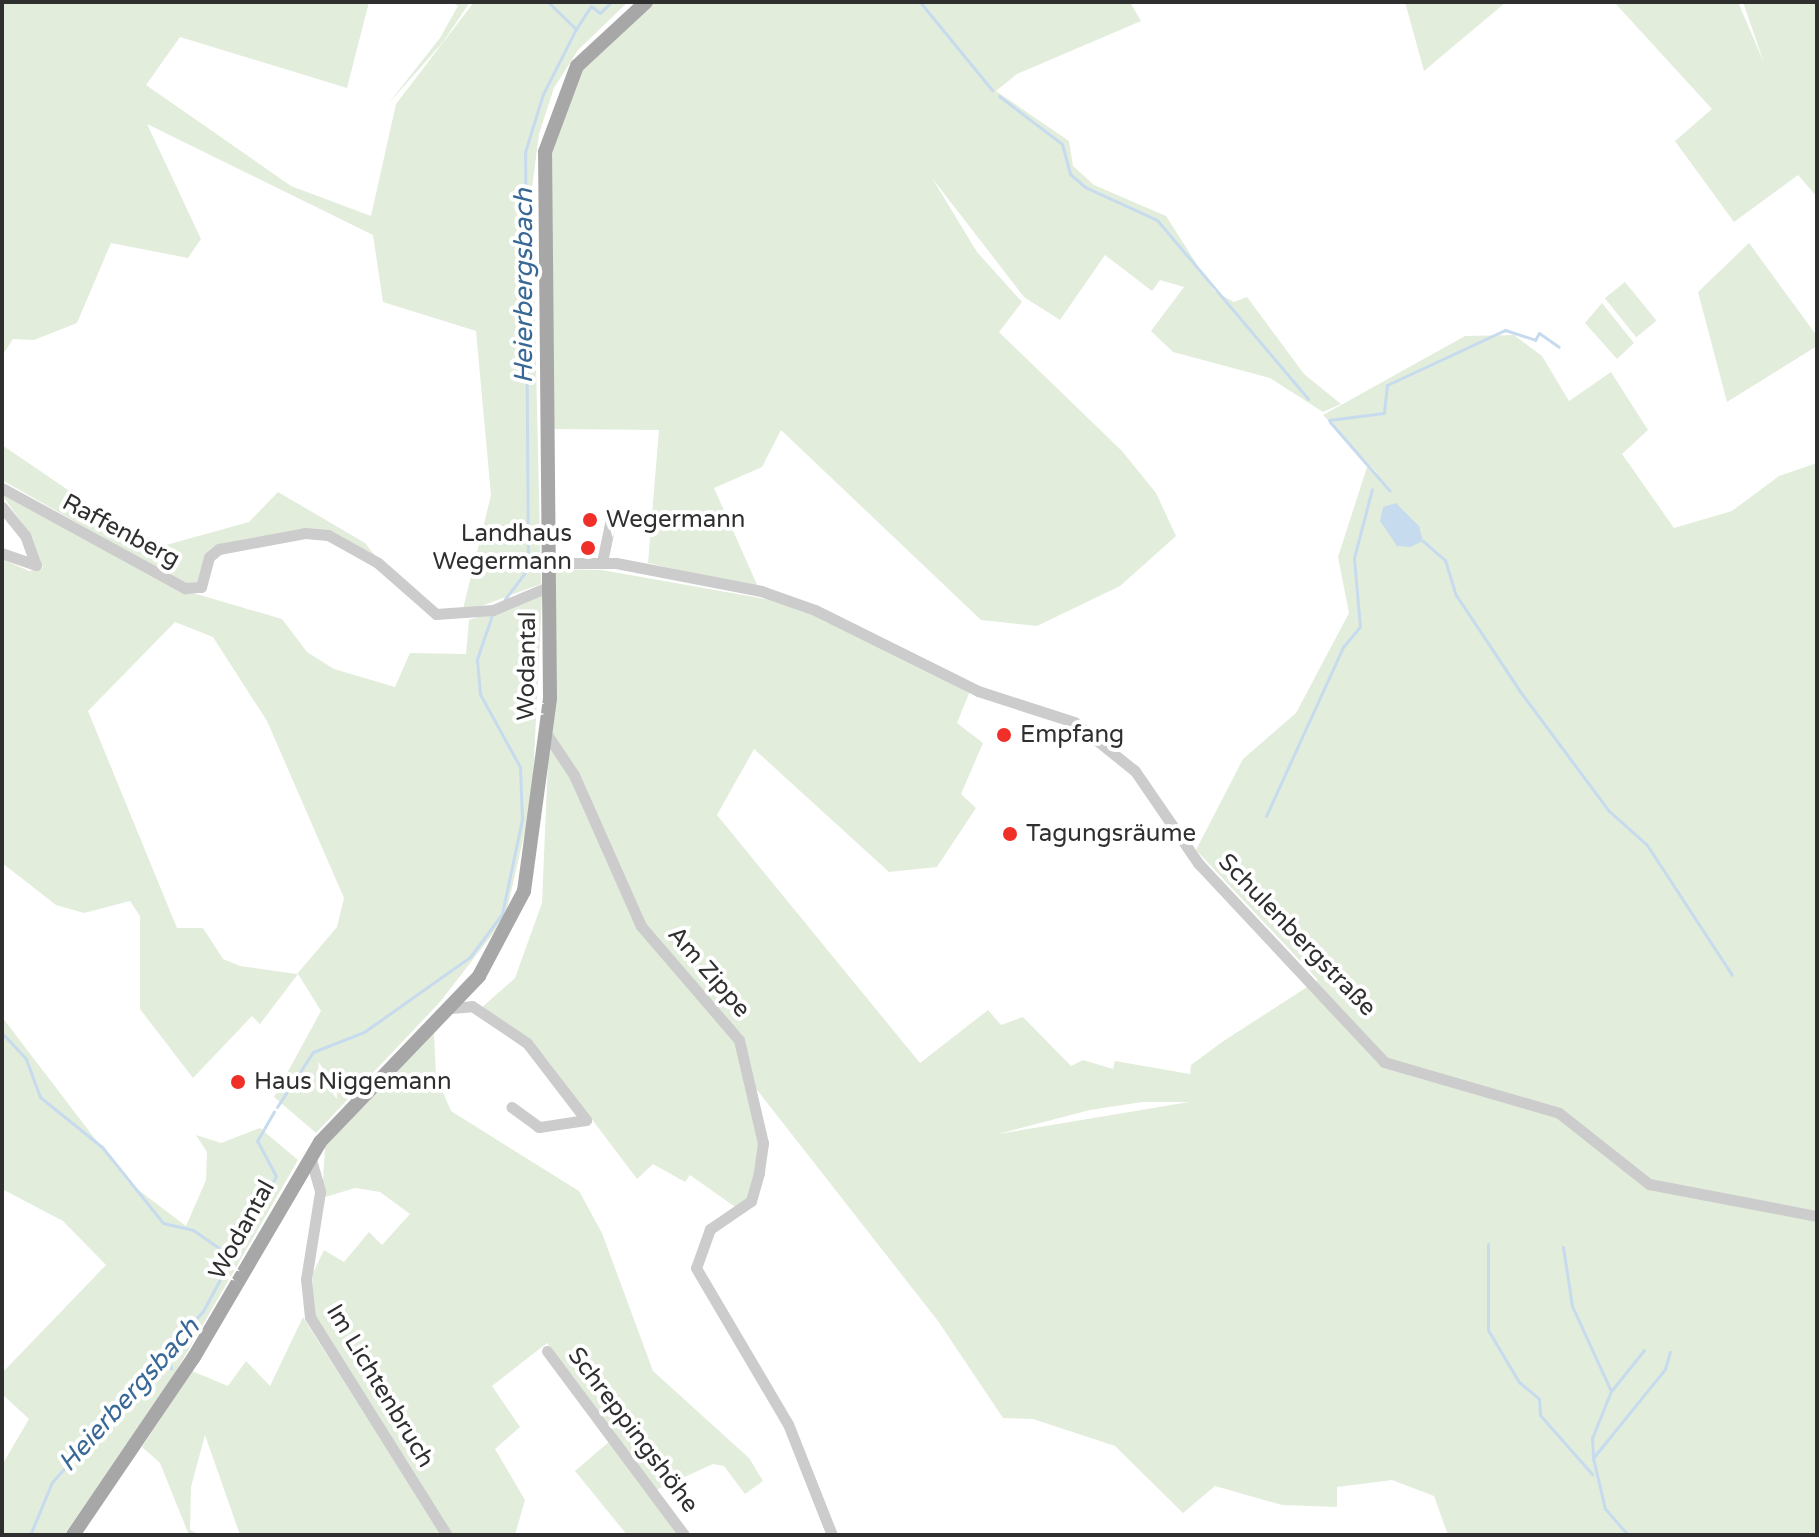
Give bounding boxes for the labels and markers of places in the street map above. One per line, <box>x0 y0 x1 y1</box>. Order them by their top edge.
place label: Wegermann <box>606 506 745 534</box>
marker: Wegermann <box>581 511 599 529</box>
place label: Landhaus Wegermann <box>433 520 572 576</box>
marker: Landhaus Wegermann <box>579 539 597 557</box>
place label: Empfang <box>1020 721 1124 749</box>
marker: Empfang <box>995 726 1013 744</box>
place label: Tagungsräume <box>1026 820 1196 848</box>
marker: Tagungsräume <box>1001 825 1019 843</box>
place label: Haus Niggemann <box>254 1068 452 1096</box>
marker: Haus Niggemann <box>229 1073 247 1091</box>

